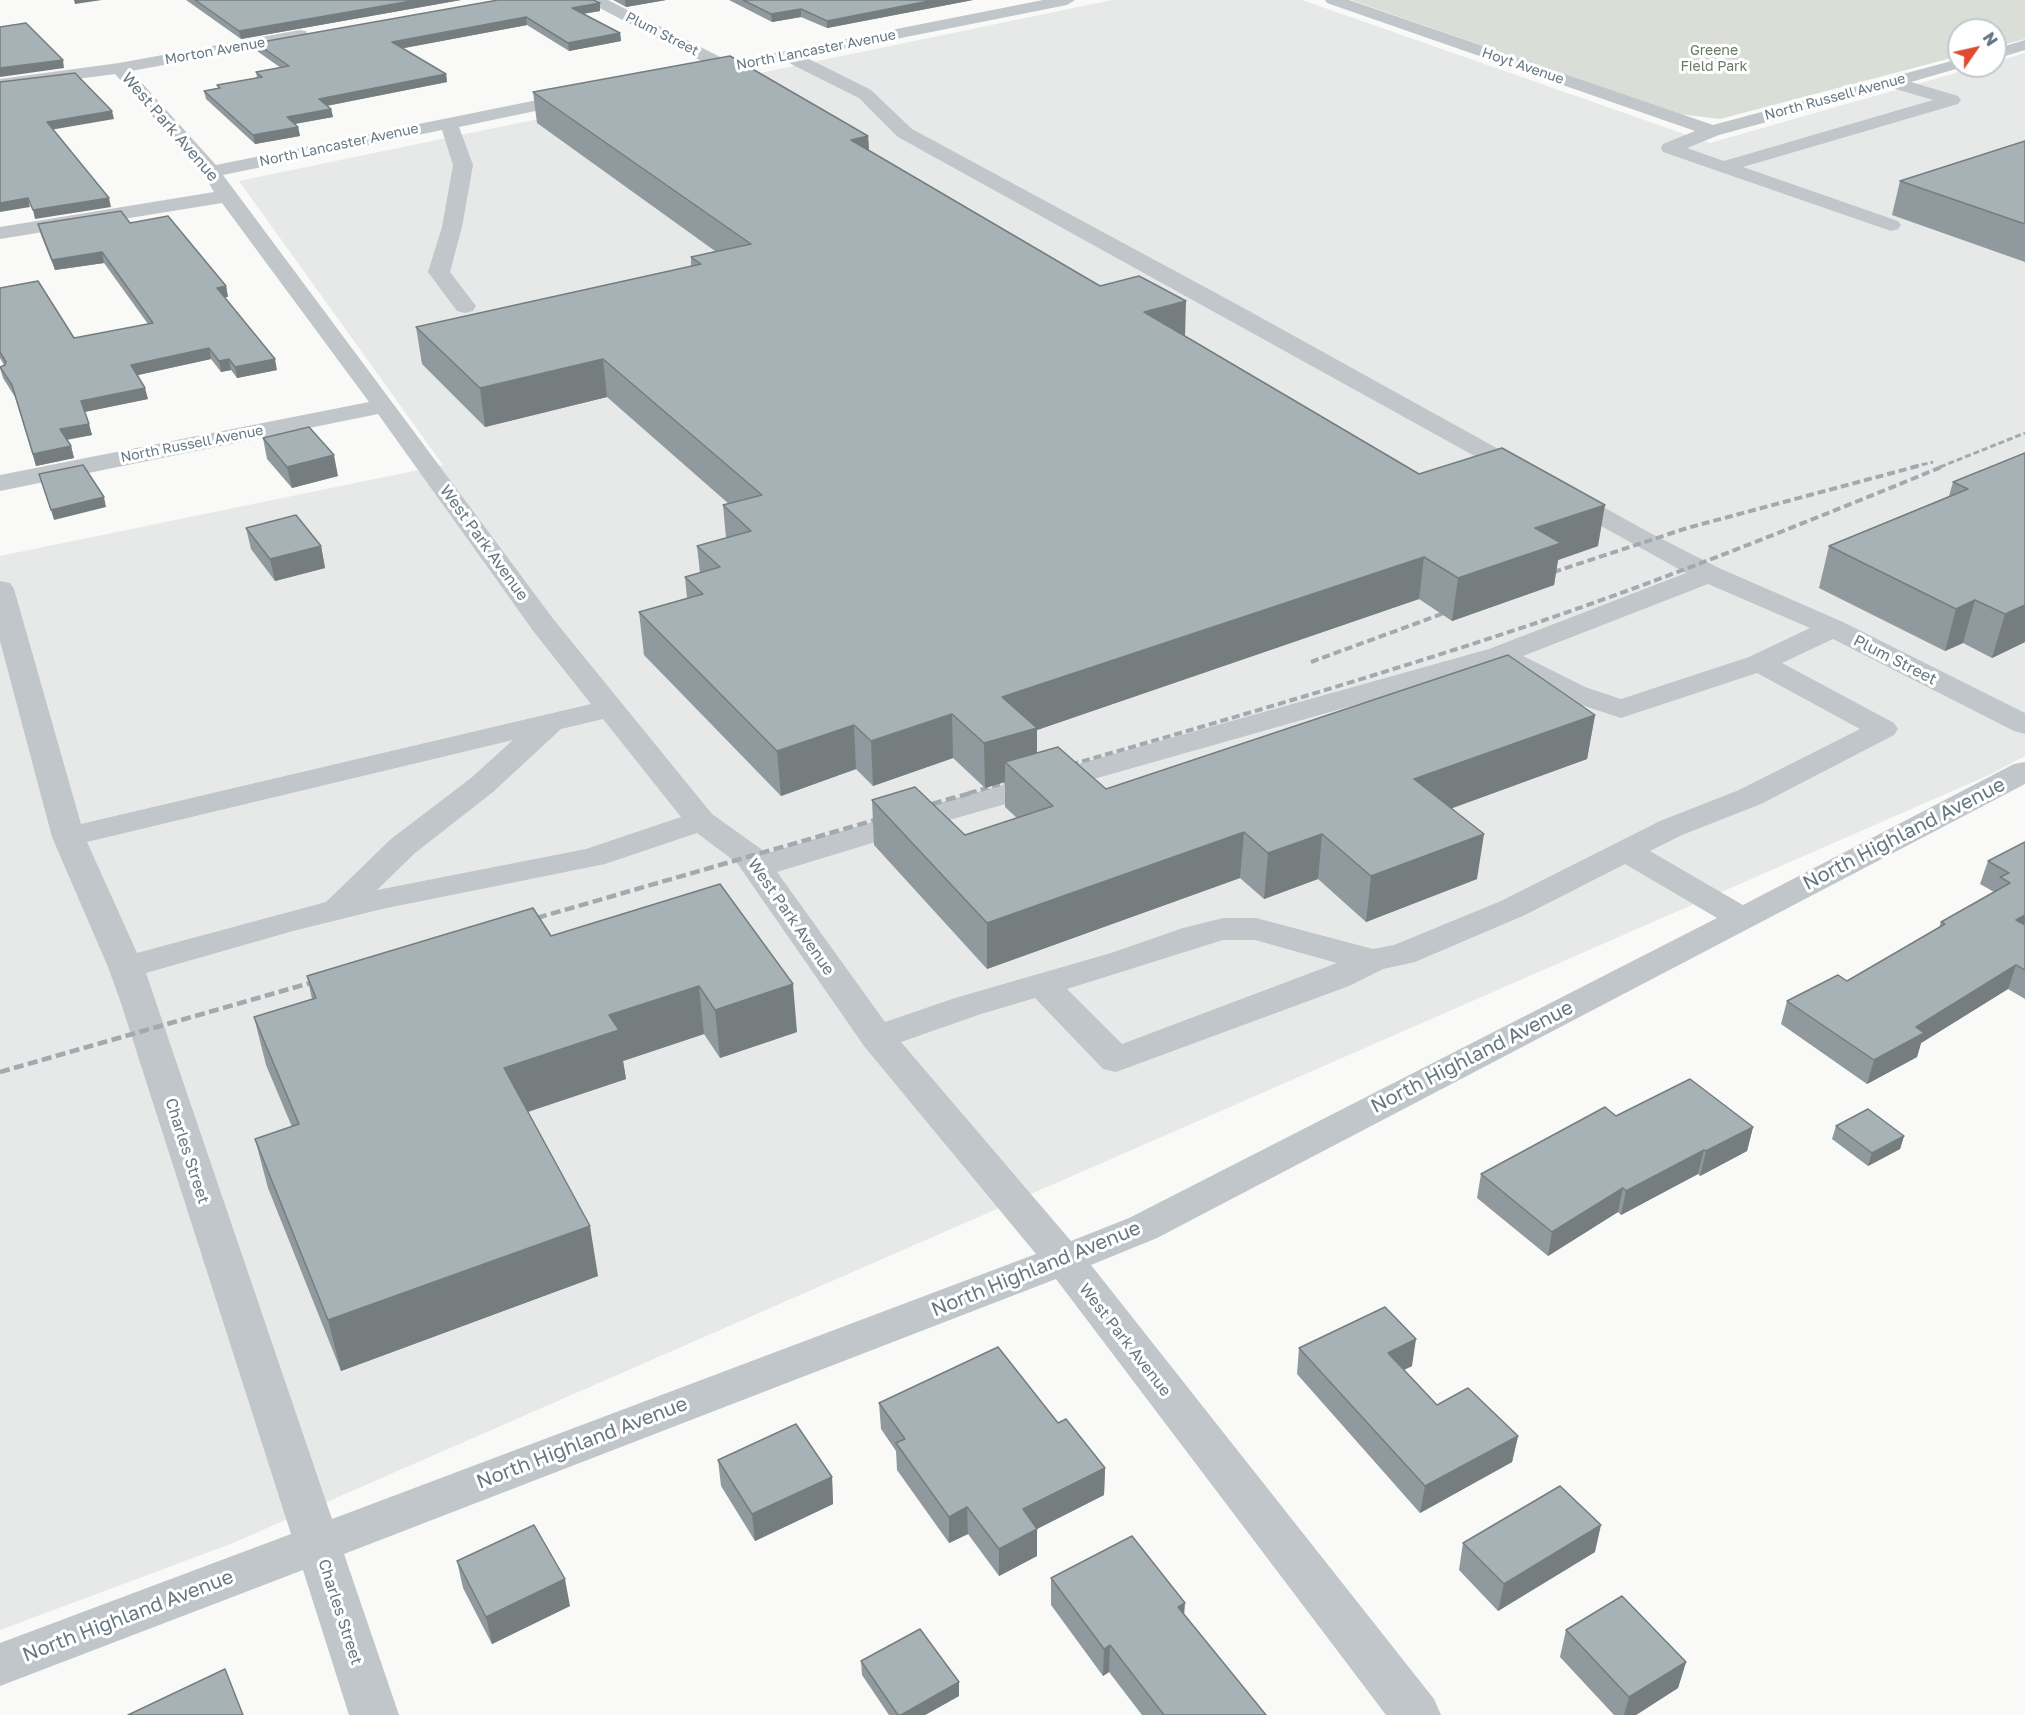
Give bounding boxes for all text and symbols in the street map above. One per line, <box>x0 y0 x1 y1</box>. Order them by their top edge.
street label: Plum Street <box>623 8 701 60</box>
north arrow <box>1947 18 2007 78</box>
street label: North Lancaster Avenue <box>735 26 897 74</box>
text: N <box>1979 28 2002 50</box>
street label: Morton Avenue <box>163 34 267 68</box>
park label: Greene Field Park <box>1681 43 1747 76</box>
street label: Hoyt Avenue <box>1480 44 1566 88</box>
street label: West Park Avenue <box>117 69 223 185</box>
street label: North Russell Avenue <box>1763 70 1907 124</box>
street label: North Lancaster Avenue <box>258 120 420 170</box>
street label: North Russell Avenue <box>119 422 265 466</box>
street label: West Park Avenue <box>436 482 532 604</box>
street label: Plum Street <box>1850 631 1940 689</box>
street label: North Highland Avenue <box>1799 773 2009 895</box>
street label: West Park Avenue <box>744 855 838 979</box>
street label: North Highland Avenue <box>1367 996 1577 1118</box>
street label: Charles Street <box>161 1096 213 1206</box>
street label: North Highland Avenue <box>928 1216 1144 1322</box>
street label: West Park Avenue <box>1075 1280 1175 1400</box>
street label: North Highland Avenue <box>473 1392 691 1494</box>
street label: Charles Street <box>314 1557 366 1667</box>
street label: North Highland Avenue <box>19 1565 237 1667</box>

